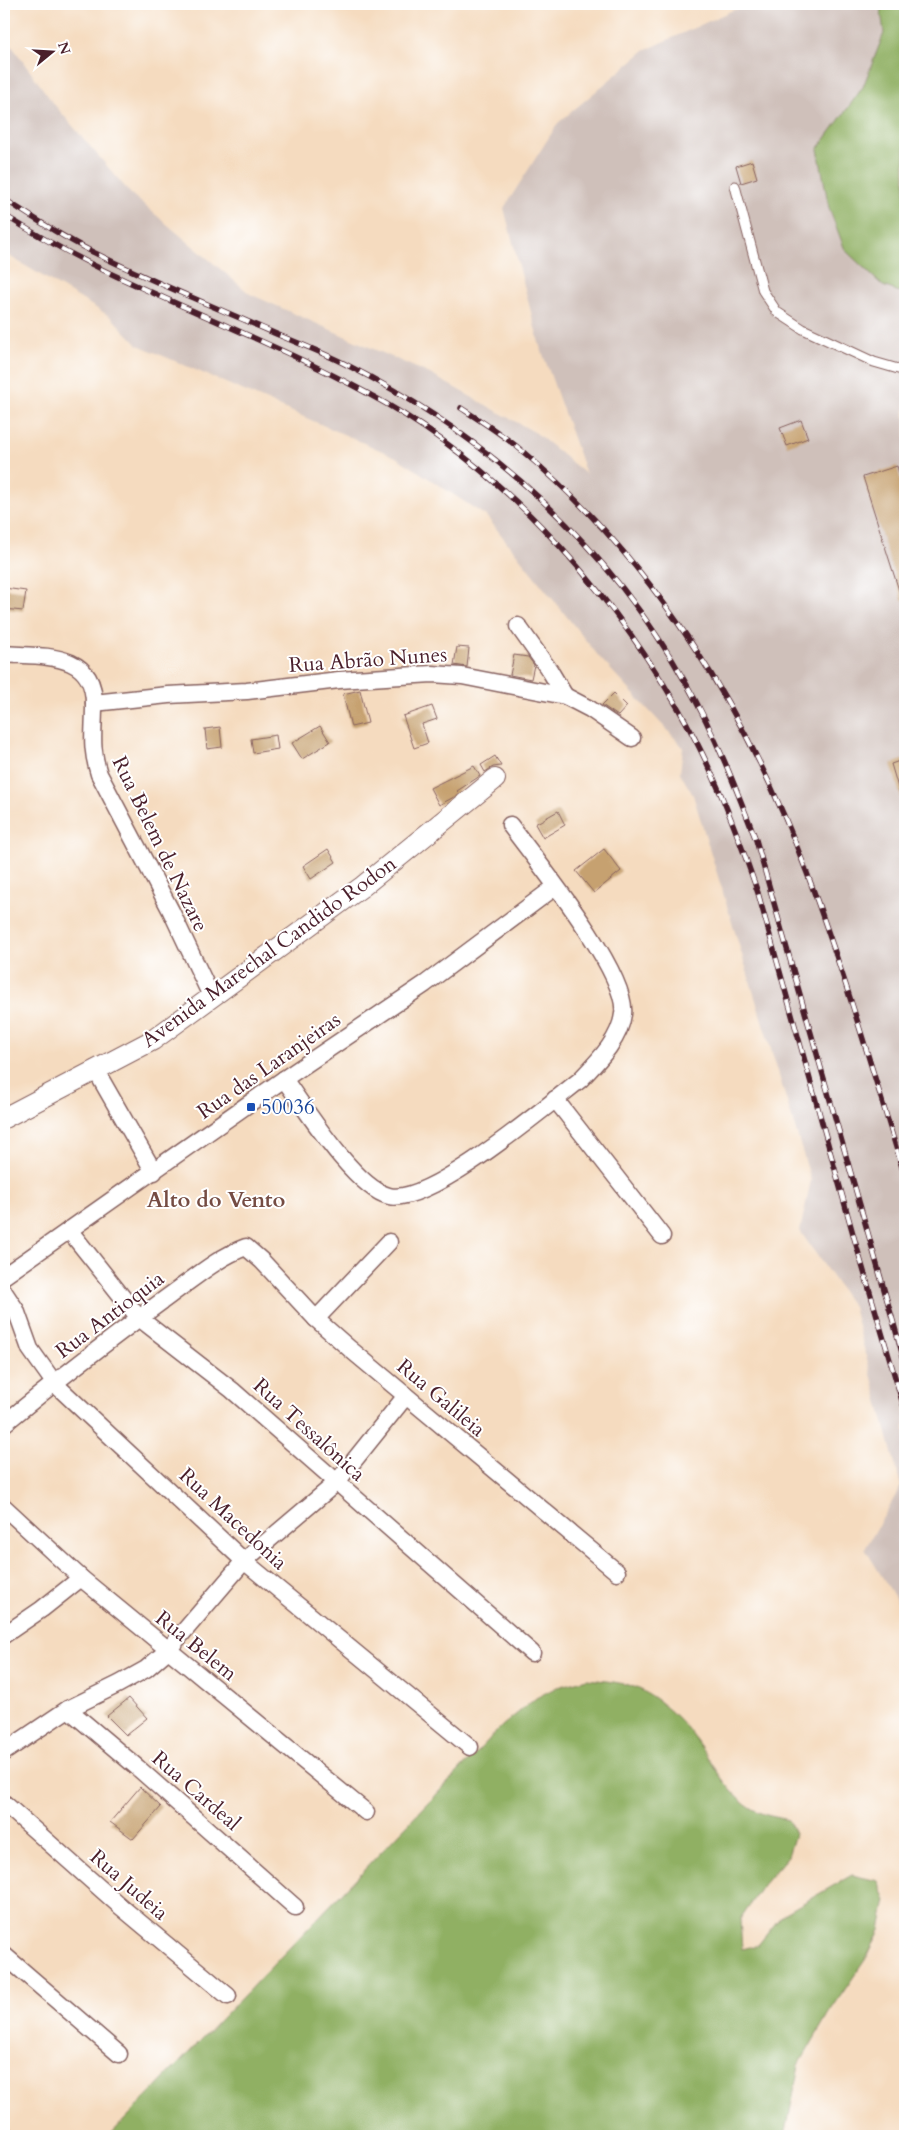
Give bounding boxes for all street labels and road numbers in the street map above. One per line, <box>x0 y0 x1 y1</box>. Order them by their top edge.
street label: Rua Abrão Nunes <box>288 640 448 680</box>
street label: Rua Belem de Nazare <box>105 751 215 937</box>
street label: Avenida Marechal Candido Rodon <box>136 850 402 1054</box>
street label: Rua das Laranjeiras <box>191 1006 347 1126</box>
street label: Rua Antioquia <box>50 1265 170 1365</box>
street label: Rua Galileia <box>390 1352 492 1444</box>
street label: Rua Tessalônica <box>247 1372 371 1488</box>
street label: Rua Macedonia <box>173 1461 293 1577</box>
street label: Rua Belem <box>149 1604 243 1688</box>
street label: Rua Cardeal <box>145 1744 247 1838</box>
street label: Rua Judeia <box>84 1843 174 1927</box>

